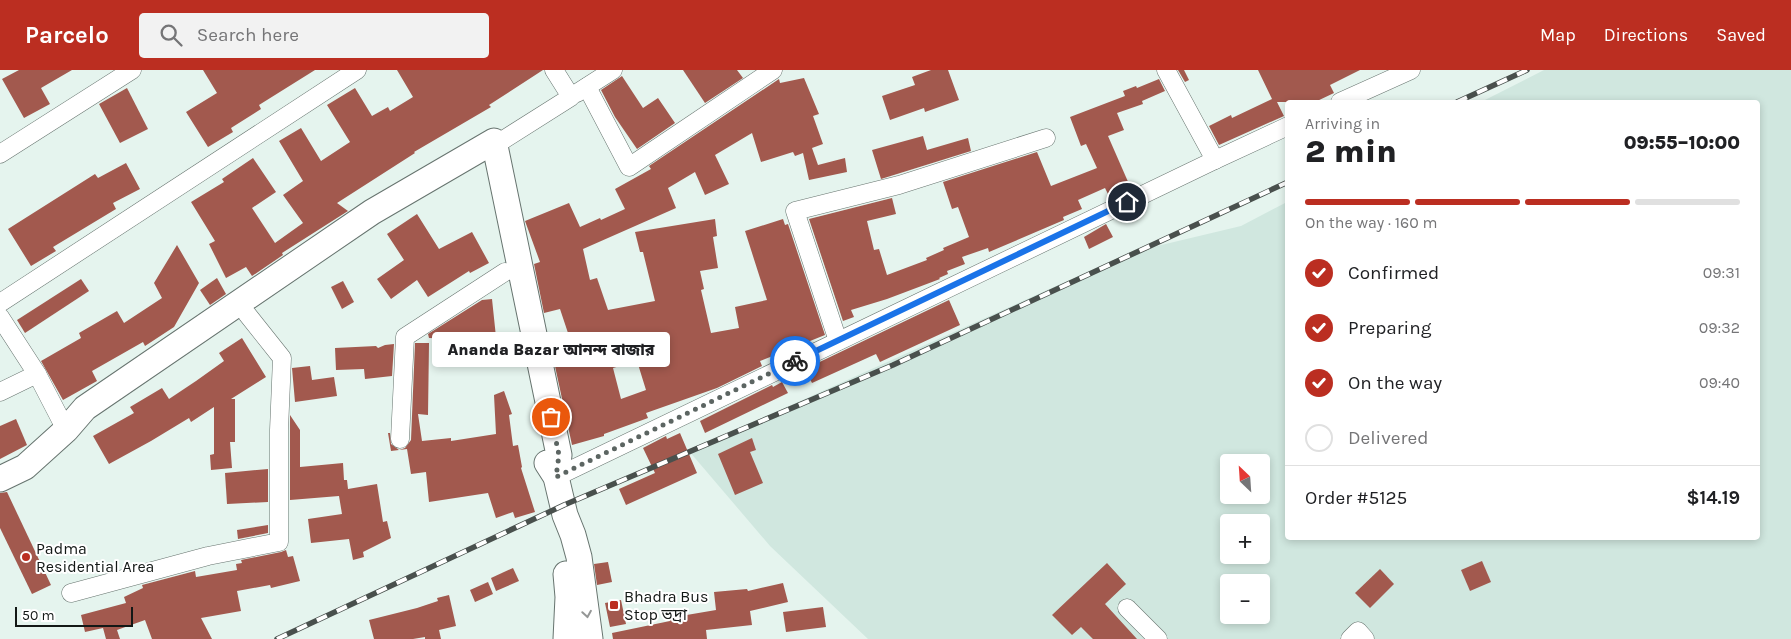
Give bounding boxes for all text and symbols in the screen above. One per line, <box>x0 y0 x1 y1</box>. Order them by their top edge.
search box <box>139 13 489 58</box>
text: Parcelo <box>25 21 109 49</box>
icon: search <box>157 21 185 49</box>
text: Search here <box>197 24 299 46</box>
text: Map <box>1540 24 1576 46</box>
text: Directions <box>1604 24 1688 46</box>
text: Saved <box>1716 24 1766 46</box>
text: Arriving in <box>1305 114 1380 133</box>
text: 09:55–10:00 <box>1624 132 1740 154</box>
text: 2 min <box>1305 133 1397 170</box>
pin <box>1106 181 1148 223</box>
icon: home <box>1113 188 1141 216</box>
text: On the way · 160 m <box>1305 213 1438 232</box>
icon: check <box>1305 259 1333 287</box>
text: Confirmed <box>1348 262 1439 284</box>
text: 09:31 <box>1703 263 1740 282</box>
icon: check <box>1305 314 1333 342</box>
text: Preparing <box>1348 317 1431 339</box>
text: 09:32 <box>1699 318 1740 337</box>
callout: Ananda Bazar আনন্দ বাজার <box>432 332 670 367</box>
courier <box>770 336 820 386</box>
text: Ananda Bazar আনন্দ বাজার <box>447 340 655 359</box>
icon: bike <box>781 347 809 375</box>
icon: check <box>1305 369 1333 397</box>
text: On the way <box>1348 372 1442 394</box>
text: 09:40 <box>1699 373 1740 392</box>
pin <box>530 396 572 438</box>
icon: bag <box>537 403 565 431</box>
text: Delivered <box>1348 427 1428 449</box>
north arrow <box>1220 454 1270 504</box>
map controls <box>1220 454 1270 624</box>
text: Order #5125 <box>1305 487 1407 509</box>
text: $14.19 <box>1686 487 1740 509</box>
button: + <box>1220 514 1270 564</box>
place label: Padma Residential Area <box>36 539 154 576</box>
marker: Padma Residential Area <box>20 551 32 563</box>
button: − <box>1220 574 1270 624</box>
place label: Bhadra Bus Stop ভদ্রা <box>624 587 708 624</box>
marker: Bhadra Bus Stop ভদ্রা <box>608 599 620 611</box>
scale bar <box>15 604 132 627</box>
text: 50 m <box>22 607 55 624</box>
one-way arrow <box>581 609 591 618</box>

